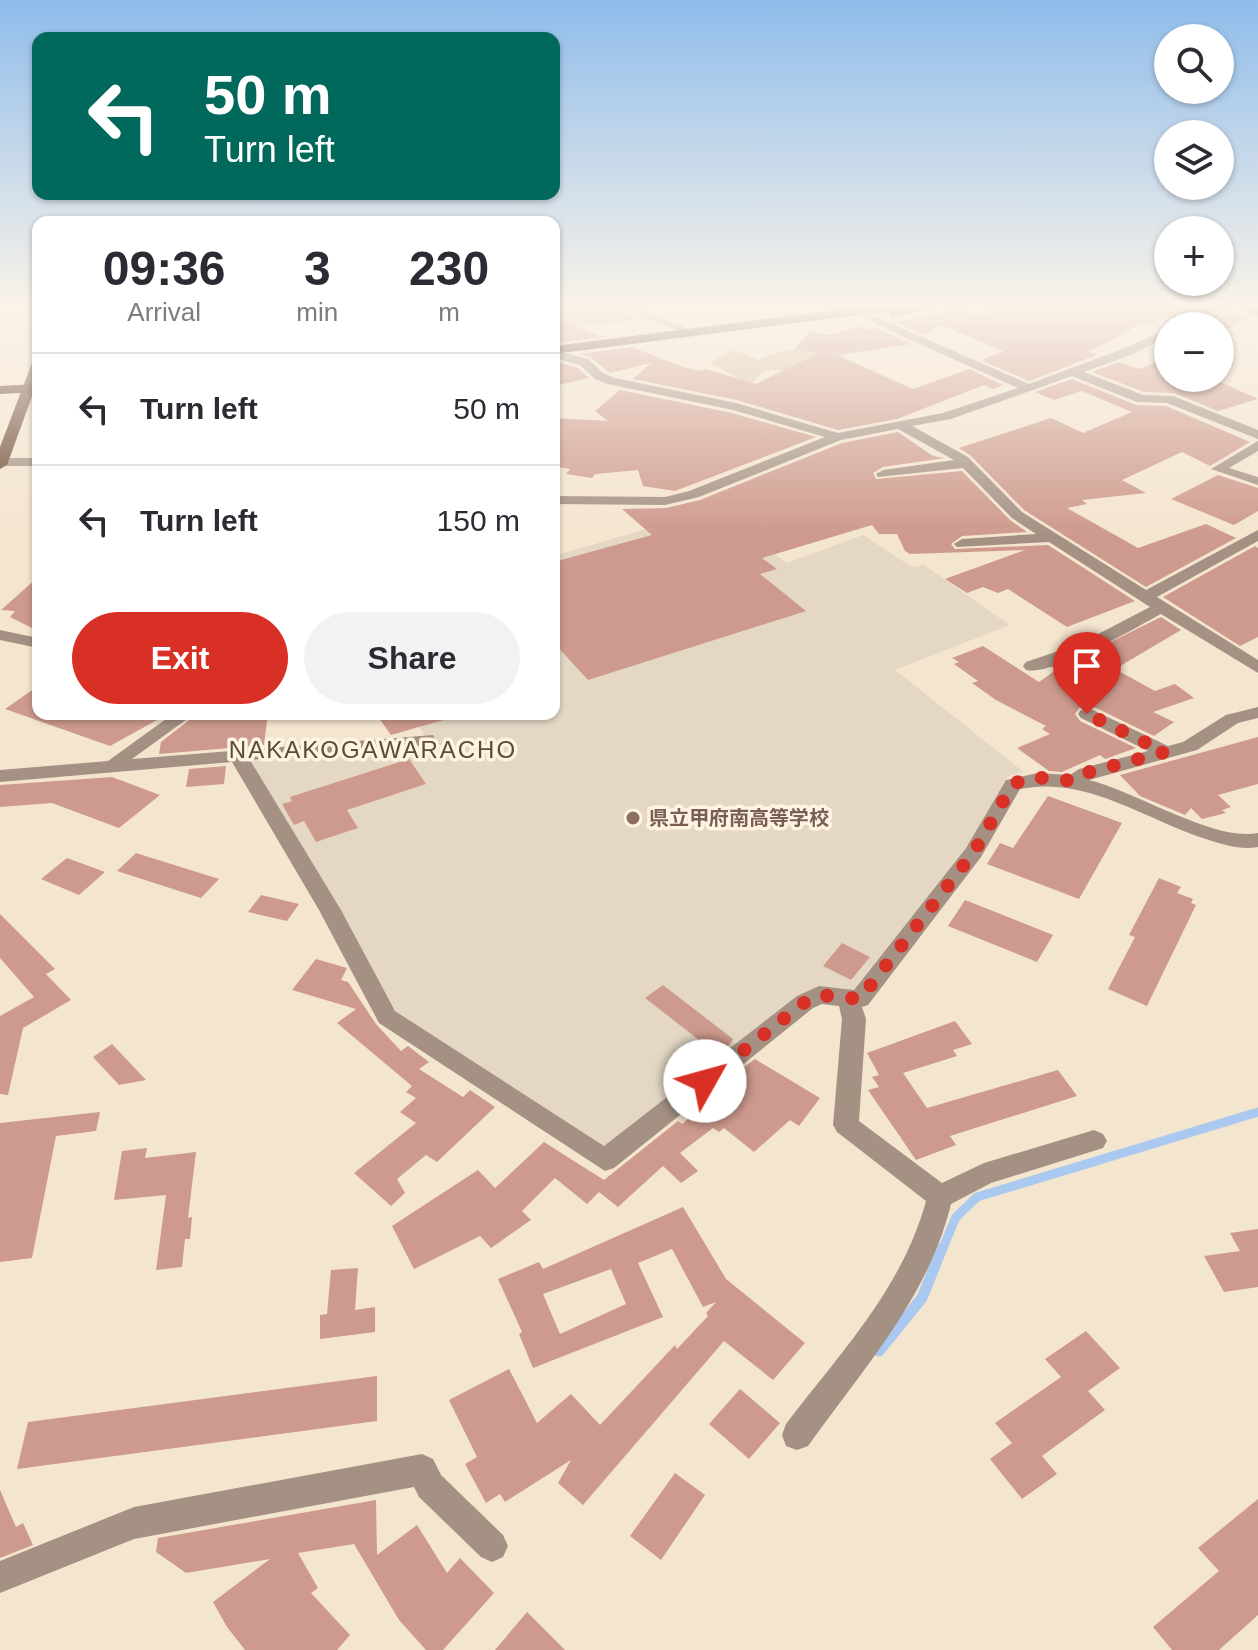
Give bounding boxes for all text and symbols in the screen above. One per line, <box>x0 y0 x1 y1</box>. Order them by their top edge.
map controls <box>1154 24 1234 392</box>
button: search <box>1154 24 1234 104</box>
text: 50 m <box>204 63 332 126</box>
icon: left <box>72 64 176 168</box>
button: layers <box>1154 120 1234 200</box>
text: Turn left <box>204 129 335 170</box>
button: + <box>1154 216 1234 296</box>
text: 09:36 <box>103 242 226 295</box>
text: 3 <box>304 242 331 295</box>
text: 230 <box>409 242 489 295</box>
text: Arrival <box>127 297 201 327</box>
text: min <box>296 297 338 327</box>
text: m <box>438 297 460 327</box>
button: − <box>1154 312 1234 392</box>
icon: left <box>72 387 116 431</box>
text: Turn left <box>140 392 258 425</box>
text: 50 m <box>453 392 520 425</box>
icon: left <box>72 499 116 543</box>
text: Turn left <box>140 504 258 537</box>
text: 150 m <box>437 504 520 537</box>
button: Exit <box>72 612 288 704</box>
button: Share <box>304 612 520 704</box>
pin <box>1053 632 1121 714</box>
icon: arrive <box>1065 644 1109 688</box>
district label: NAKAKOGAWARACHO <box>229 736 517 763</box>
place label: 県立甲府南高等学校 <box>649 807 829 829</box>
marker: 県立甲府南高等学校 <box>624 809 642 827</box>
position arrow <box>663 1039 747 1123</box>

